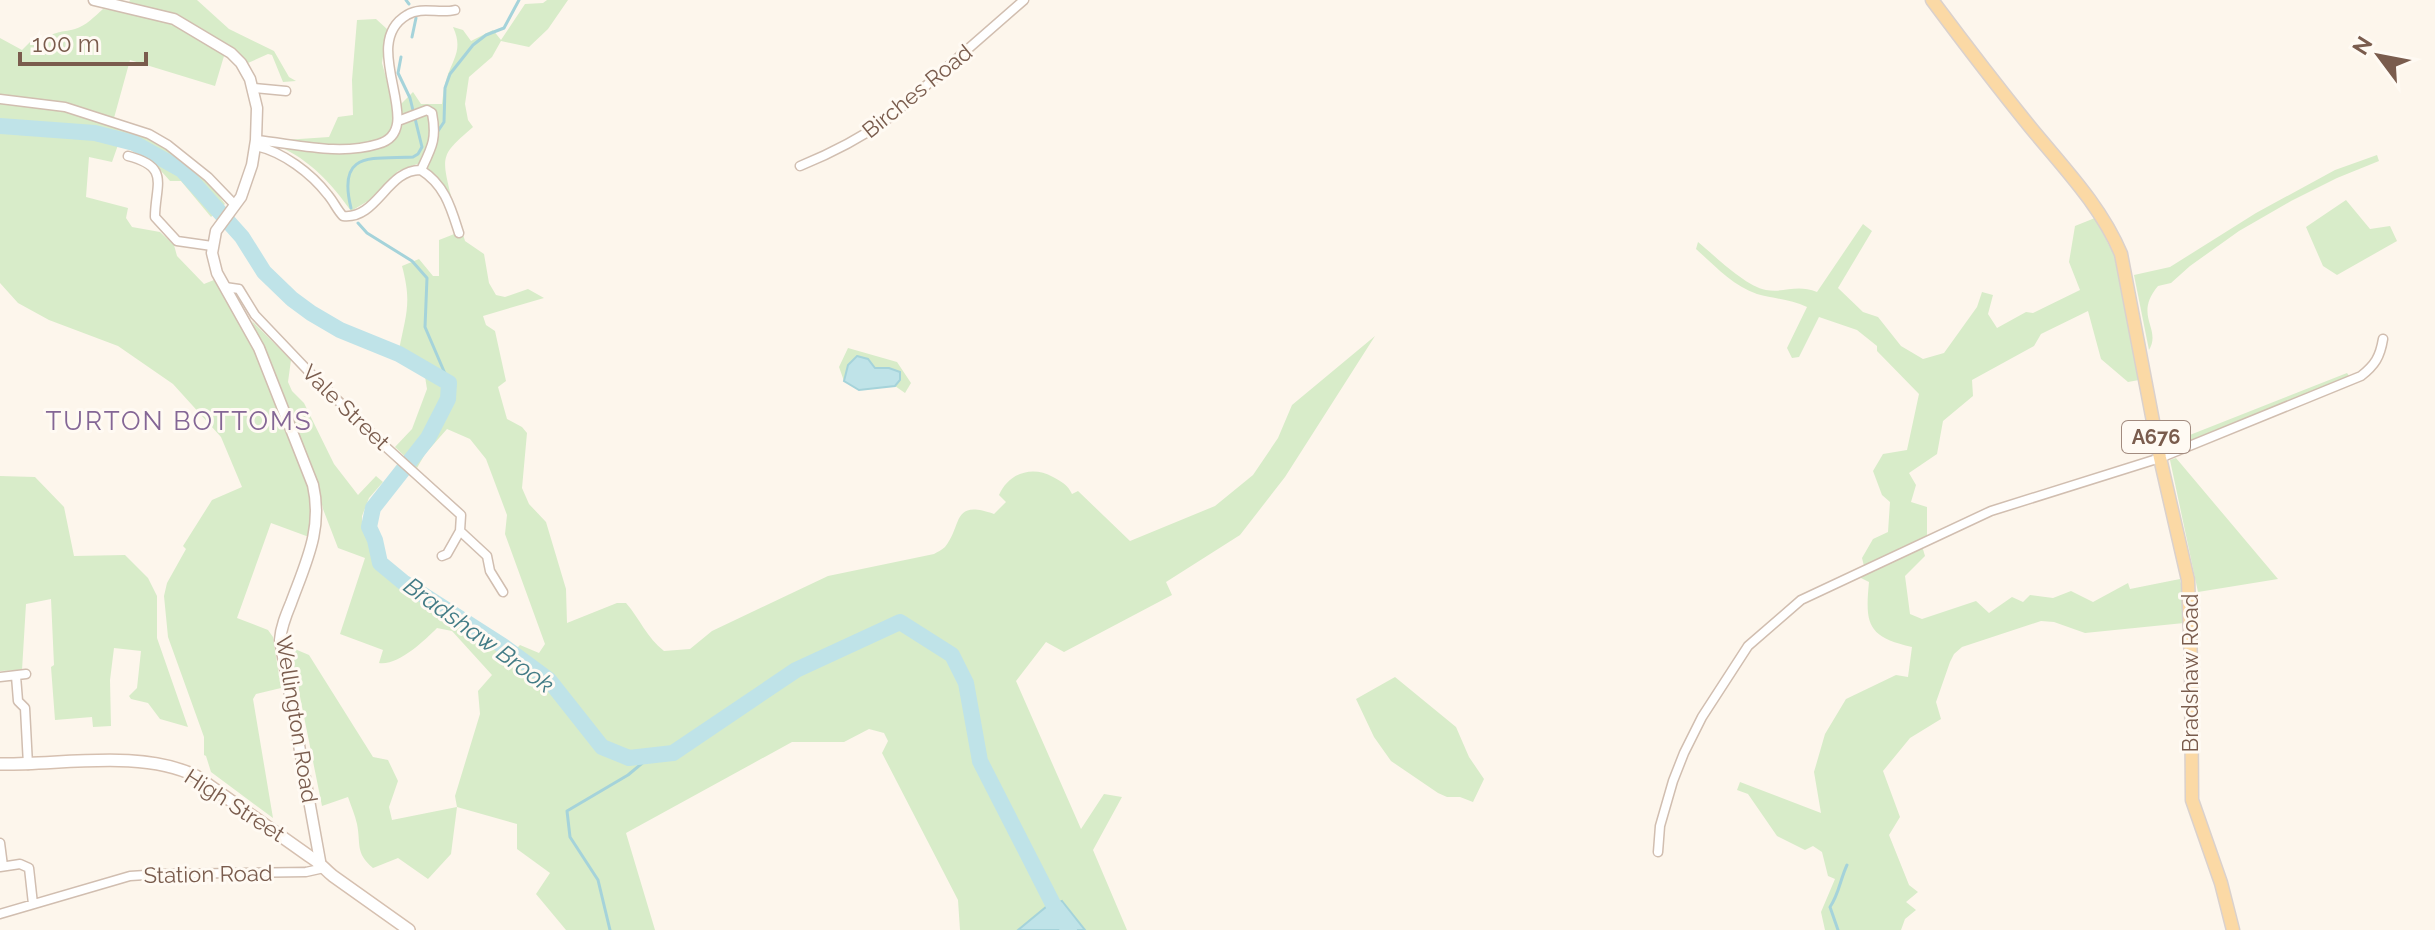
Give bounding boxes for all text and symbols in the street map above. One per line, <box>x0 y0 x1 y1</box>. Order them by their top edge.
scale bar <box>20 16 146 66</box>
north arrow <box>2339 16 2419 96</box>
text: 100 m <box>32 29 100 58</box>
text: N <box>2347 31 2378 59</box>
street label: Birches Road <box>857 39 977 143</box>
street label: Vale Street <box>297 359 396 455</box>
district label: TURTON BOTTOMS <box>45 406 313 436</box>
road number: A676 <box>2122 421 2190 453</box>
water label: Bradshaw Brook <box>398 571 560 699</box>
street label: Bradshaw Road <box>2177 594 2203 752</box>
street label: Wellington Road <box>271 633 323 805</box>
street label: High Street <box>180 763 290 847</box>
street label: Station Road <box>143 860 273 888</box>

